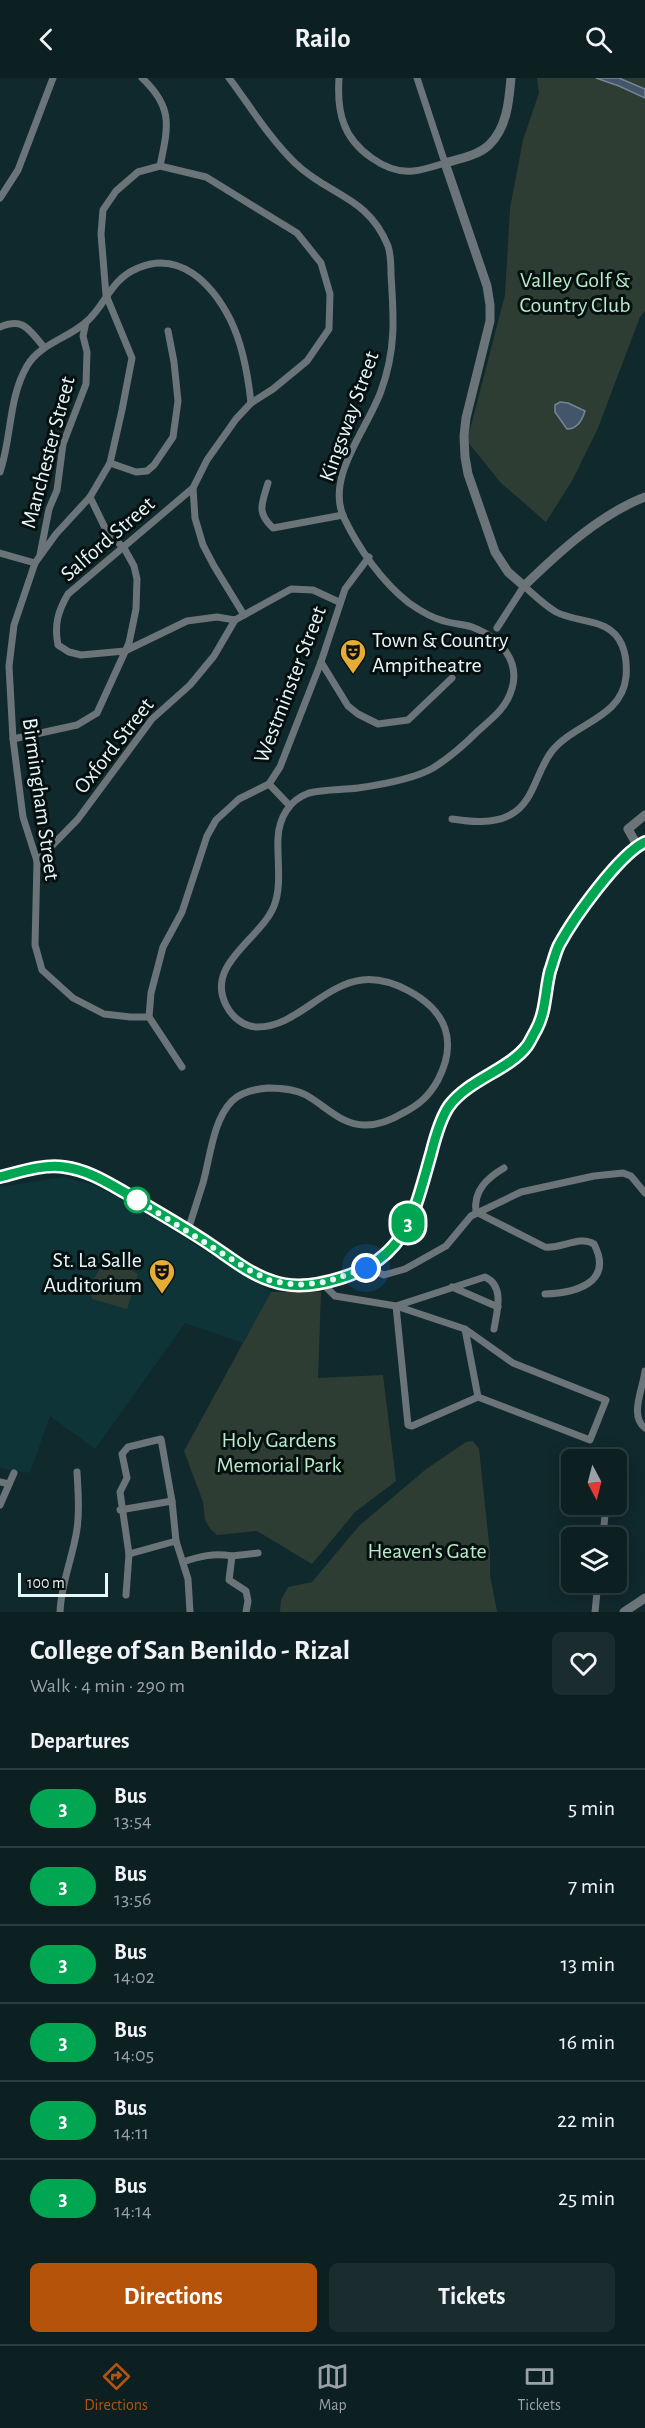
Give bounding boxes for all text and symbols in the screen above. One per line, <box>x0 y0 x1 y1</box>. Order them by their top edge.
icon: back <box>30 23 63 56</box>
icon: search <box>582 23 615 56</box>
text: Railo <box>294 25 351 52</box>
park label: Valley Golf & Country Club <box>520 269 631 316</box>
street label: Kingsway Street <box>315 348 383 484</box>
street label: Manchester Street <box>17 374 79 530</box>
street label: Salford Street <box>57 492 159 585</box>
street label: Westminster Street <box>250 603 330 766</box>
place label: Town & Country Ampitheatre <box>372 629 509 676</box>
theatre icon: Town & Country Ampitheatre <box>338 637 368 675</box>
street label: Oxford Street <box>70 694 158 797</box>
street label: Birmingham Street <box>19 717 63 882</box>
unlabelled marker <box>124 1187 150 1213</box>
line badge: 3 <box>388 1204 428 1242</box>
text: 3 <box>403 1213 413 1234</box>
place label: St. La Salle Auditorium <box>43 1249 142 1296</box>
your location <box>351 1253 381 1283</box>
theatre icon: St. La Salle Auditorium <box>147 1257 177 1295</box>
park label: Holy Gardens Memorial Park <box>217 1429 341 1476</box>
north arrow <box>561 1449 627 1515</box>
map controls <box>561 1449 627 1593</box>
button: layers <box>561 1527 627 1593</box>
park label: Heaven's Gate <box>367 1540 487 1562</box>
scale bar <box>18 1570 108 1598</box>
text: 100 m <box>27 1575 65 1591</box>
button: heart <box>552 1632 615 1695</box>
text: College of San Benildo - Rizal <box>30 1637 350 1665</box>
text: Walk · 4 min · 290 m <box>30 1676 185 1696</box>
text: Departures <box>30 1730 130 1752</box>
text: Bus <box>114 1785 147 1807</box>
text: 5 min <box>568 1797 615 1819</box>
text: 3 <box>58 1798 68 1819</box>
text: 13:54 <box>114 1811 152 1831</box>
text: Bus <box>114 1863 147 1885</box>
text: 7 min <box>568 1875 615 1897</box>
text: 3 <box>58 1876 68 1897</box>
text: 13:56 <box>114 1889 151 1909</box>
text: Bus <box>114 1941 147 1963</box>
text: 13 min <box>560 1953 615 1975</box>
text: 3 <box>58 1954 68 1975</box>
text: 14:02 <box>114 1967 155 1987</box>
text: Bus <box>114 2019 147 2041</box>
text: 16 min <box>559 2031 615 2053</box>
text: 3 <box>58 2032 68 2053</box>
text: 14:05 <box>114 2045 154 2065</box>
text: Bus <box>114 2097 147 2119</box>
text: 22 min <box>557 2109 615 2131</box>
text: 3 <box>58 2110 68 2131</box>
text: 14:11 <box>114 2123 149 2143</box>
text: Bus <box>114 2175 147 2197</box>
text: 25 min <box>558 2187 615 2209</box>
text: 3 <box>58 2188 68 2209</box>
text: 14:14 <box>114 2201 152 2221</box>
button: Directions <box>30 2263 317 2332</box>
button: Tickets <box>329 2263 615 2332</box>
tab: Directions <box>84 2360 148 2415</box>
tab: Map <box>316 2360 349 2415</box>
tab: Tickets <box>518 2360 561 2415</box>

